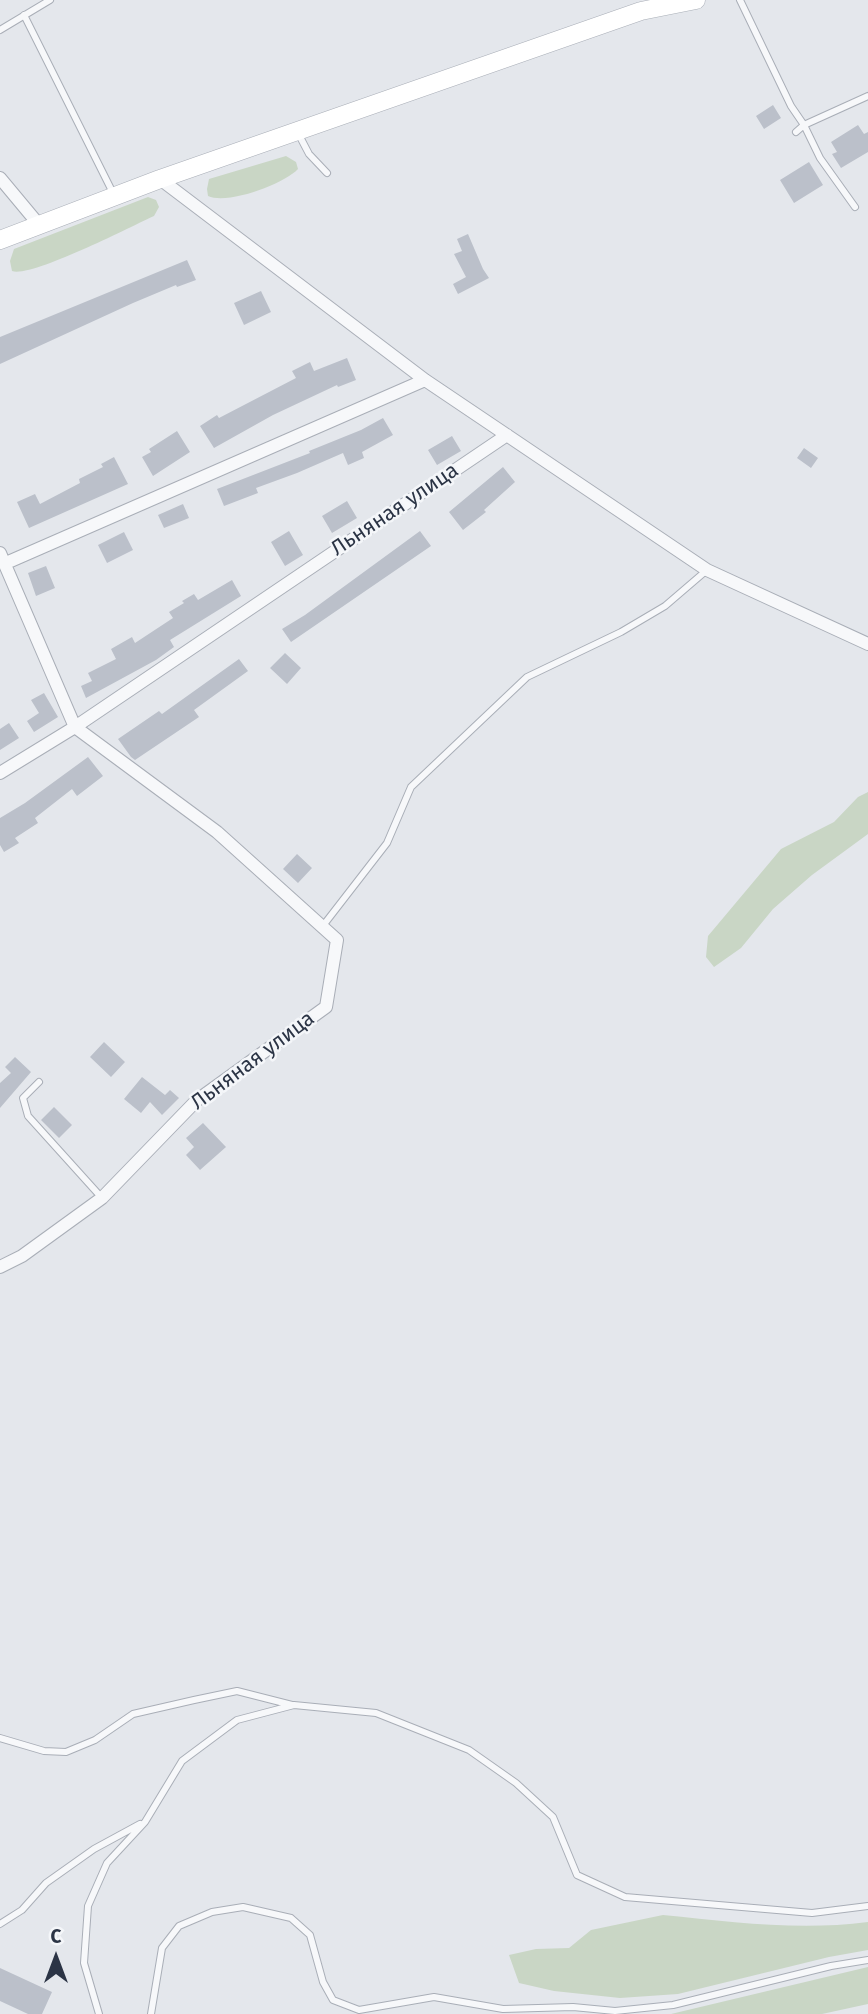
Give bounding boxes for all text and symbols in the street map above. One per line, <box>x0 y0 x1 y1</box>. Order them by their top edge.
street label: Льняная улица <box>327 458 463 562</box>
street label: Льняная улица <box>186 1006 320 1116</box>
north arrow <box>21 1923 91 1993</box>
text: С <box>51 1925 61 1948</box>

